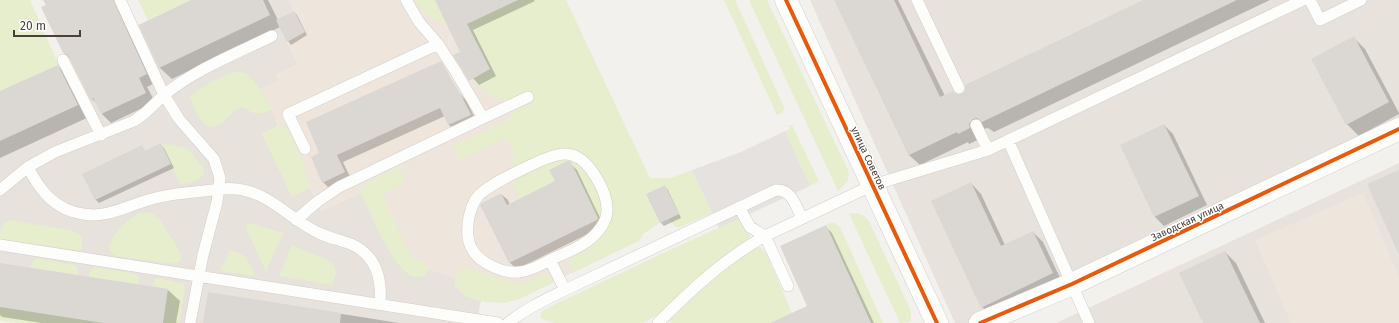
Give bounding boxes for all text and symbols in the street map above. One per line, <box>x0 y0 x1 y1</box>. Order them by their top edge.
scale bar <box>14 12 80 38</box>
text: 20 m <box>20 19 46 33</box>
street label: улица Советов <box>848 125 888 192</box>
street label: Заводская улица <box>1149 200 1226 244</box>

